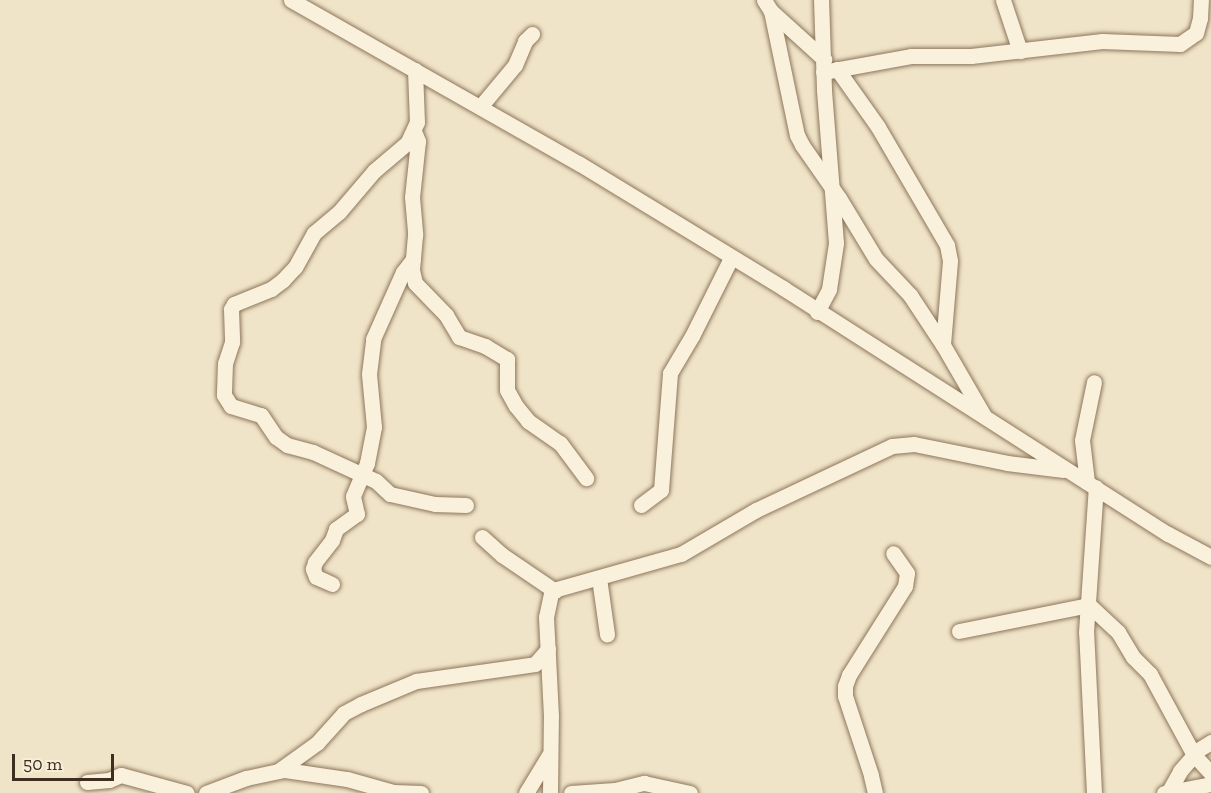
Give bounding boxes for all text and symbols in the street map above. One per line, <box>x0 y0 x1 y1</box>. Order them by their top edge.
scale bar <box>15 742 117 780</box>
text: 50 m <box>23 753 62 775</box>

